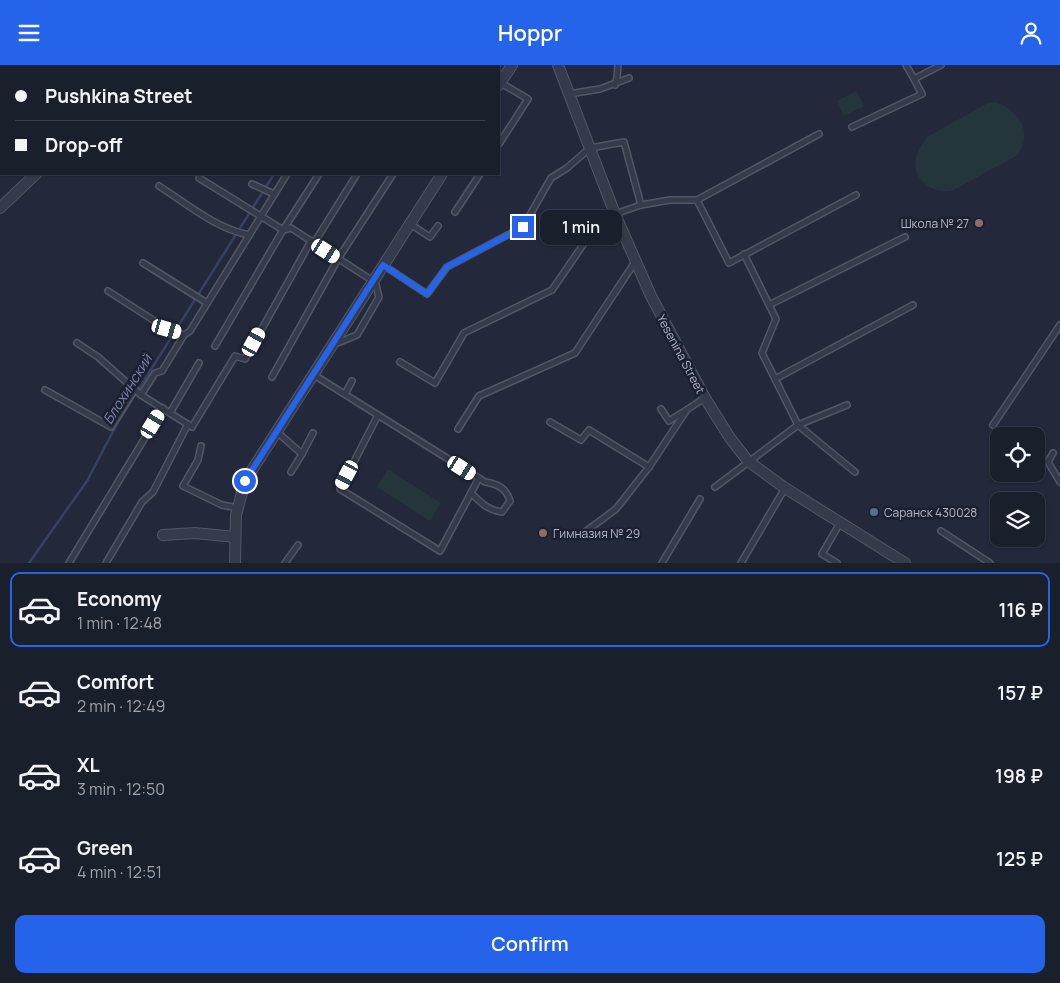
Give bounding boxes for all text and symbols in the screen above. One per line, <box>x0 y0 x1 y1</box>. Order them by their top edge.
text: Hoppr <box>498 18 562 48</box>
icon: menu <box>15 19 43 47</box>
icon: person <box>1017 19 1045 47</box>
text: Pushkina Street <box>45 83 193 109</box>
text: Drop-off <box>45 132 122 158</box>
callout: 1 min <box>540 209 623 245</box>
place label: Школа № 27 <box>901 215 969 232</box>
route end <box>512 216 534 238</box>
text: 1 min <box>562 216 600 238</box>
marker: Школа № 27 <box>973 217 985 229</box>
car <box>309 237 342 265</box>
street label: Yesenina Street <box>653 311 709 397</box>
car <box>150 318 183 340</box>
car <box>240 325 267 359</box>
water label: Блохинский <box>98 350 157 427</box>
car <box>138 407 167 441</box>
map controls <box>990 427 1045 547</box>
button: locate <box>990 427 1045 482</box>
car <box>445 454 478 482</box>
car <box>333 458 360 492</box>
route start <box>234 470 256 492</box>
button: layers <box>990 492 1045 547</box>
place label: Саранск 430028 <box>884 504 977 521</box>
marker: Саранск 430028 <box>868 506 880 518</box>
place label: Гимназия № 29 <box>553 525 640 542</box>
marker: Гимназия № 29 <box>537 527 549 539</box>
text: Economy <box>77 586 161 612</box>
icon: car <box>17 587 62 632</box>
text: 116 ₽ <box>998 597 1043 623</box>
text: 1 min · 12:48 <box>77 612 162 634</box>
text: Comfort <box>77 669 154 695</box>
icon: car <box>17 670 62 715</box>
text: 157 ₽ <box>997 680 1043 706</box>
text: 2 min · 12:49 <box>77 695 166 717</box>
text: XL <box>77 752 100 778</box>
icon: car <box>17 753 62 798</box>
text: 198 ₽ <box>995 763 1043 789</box>
text: 3 min · 12:50 <box>77 778 165 800</box>
text: Green <box>77 835 133 861</box>
icon: car <box>17 836 62 881</box>
text: 125 ₽ <box>996 846 1043 872</box>
text: 4 min · 12:51 <box>77 861 162 883</box>
button: Confirm <box>15 915 1045 973</box>

